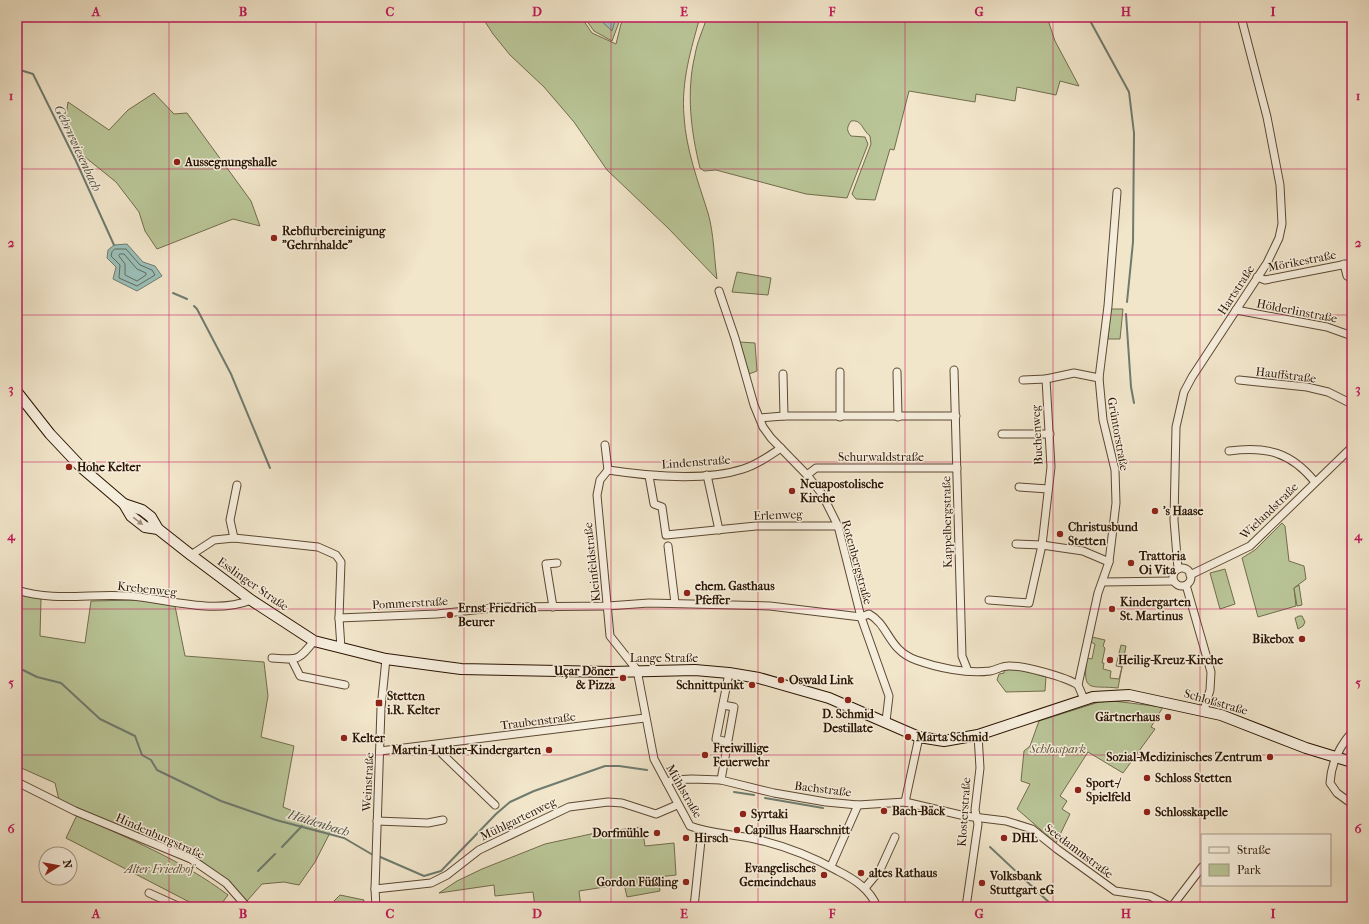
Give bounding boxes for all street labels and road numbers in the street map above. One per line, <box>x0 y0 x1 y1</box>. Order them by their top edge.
street label: Mörikestraße <box>1267 248 1337 274</box>
street label: Hartstraße <box>1215 262 1257 317</box>
street label: Hölderlinstraße <box>1256 296 1339 326</box>
street label: Hauffstraße <box>1255 364 1317 386</box>
street label: Grüntorstraße <box>1105 396 1131 472</box>
street label: Buchenweg <box>1028 404 1046 465</box>
street label: Schurwaldstraße <box>838 450 924 464</box>
street label: Lindenstraße <box>661 453 731 471</box>
street label: Kappelbergstraße <box>939 476 955 568</box>
street label: Wielandstraße <box>1236 480 1301 543</box>
street label: Erlenweg <box>753 507 803 523</box>
street label: Rotenbergstraße <box>839 518 875 606</box>
street label: Kleinfeldstraße <box>581 522 603 602</box>
street label: Esslinger Straße <box>215 554 291 614</box>
street label: Krebenweg <box>117 579 178 599</box>
street label: Pommerstraße <box>372 594 448 612</box>
street label: Lange Straße <box>630 651 698 665</box>
street label: Schloßstraße <box>1182 686 1250 718</box>
street label: Traubenstraße <box>500 709 576 733</box>
street label: Weinstraße <box>359 752 377 813</box>
street label: Mühlstraße <box>663 762 705 820</box>
street label: Klosterstraße <box>955 777 973 847</box>
street label: Bachstraße <box>794 779 852 799</box>
street label: Mühlgartenweg <box>478 794 559 843</box>
street label: Hindenburgstraße <box>113 810 207 862</box>
street label: Seedammstraße <box>1042 821 1116 881</box>

